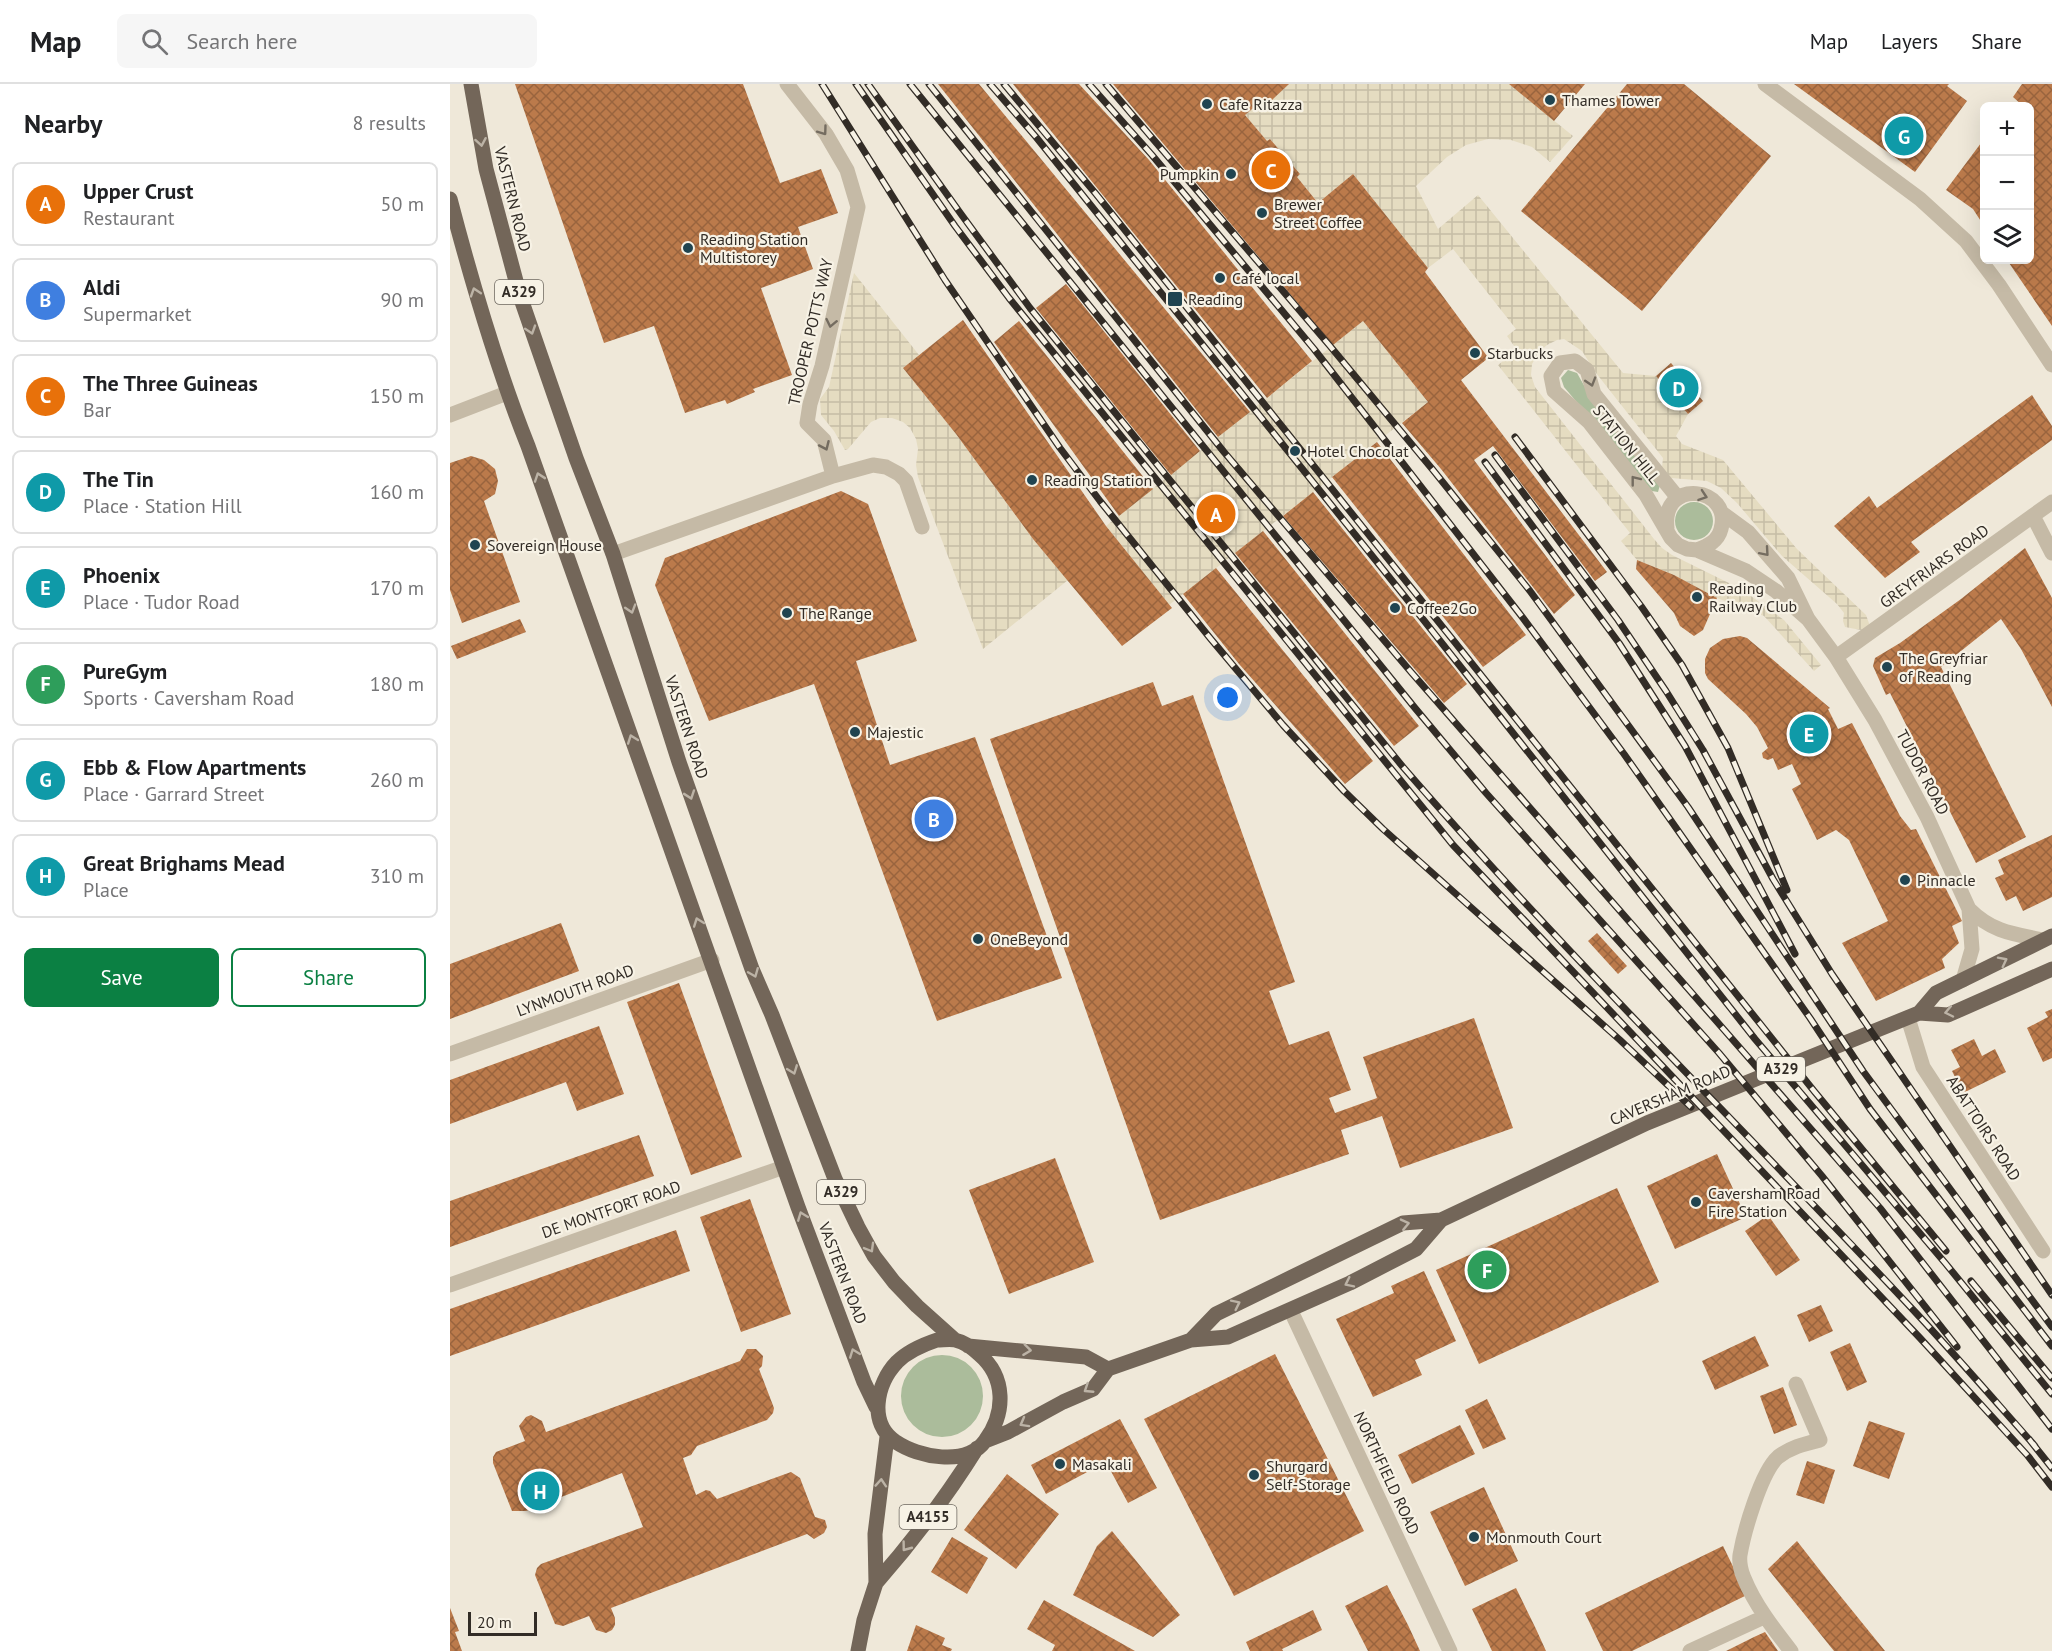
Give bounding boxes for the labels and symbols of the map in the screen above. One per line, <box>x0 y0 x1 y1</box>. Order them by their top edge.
place label: Thames Tower <box>1562 90 1660 110</box>
marker: Thames Tower <box>1543 93 1557 107</box>
place label: Cafe Ritazza <box>1219 94 1303 114</box>
marker: Cafe Ritazza <box>1200 97 1214 111</box>
pin: G <box>1884 113 1924 158</box>
one-way arrow <box>816 124 827 135</box>
one-way arrow <box>474 136 487 146</box>
street label: VASTERN ROAD <box>490 143 536 254</box>
pin: C <box>1252 148 1290 193</box>
place label: Pumpkin <box>1160 164 1219 184</box>
marker: Pumpkin <box>1224 167 1238 181</box>
place label: Brewer Street Coffee <box>1274 194 1362 232</box>
marker: Brewer Street Coffee <box>1255 206 1269 220</box>
place label: Reading Station Multistorey <box>700 229 808 267</box>
marker: Reading Station Multistorey <box>681 241 695 255</box>
street label: TROOPER POTTS WAY <box>783 256 837 407</box>
place label: Café local <box>1232 268 1300 288</box>
marker: Café local <box>1213 271 1227 285</box>
road number: A329 <box>495 280 543 304</box>
one-way arrow <box>470 287 482 298</box>
place label: Reading <box>1188 289 1243 309</box>
marker: Reading <box>1166 290 1184 308</box>
one-way arrow <box>825 318 838 328</box>
one-way arrow <box>524 324 536 335</box>
place label: Starbucks <box>1487 343 1553 363</box>
marker: Starbucks <box>1468 346 1482 360</box>
pin: D <box>1660 366 1698 410</box>
one-way arrow <box>1584 376 1596 387</box>
street label: STATION HILL <box>1589 400 1665 488</box>
one-way arrow <box>818 440 830 451</box>
place label: Hotel Chocolat <box>1307 441 1409 461</box>
marker: Hotel Chocolat <box>1288 444 1302 458</box>
place label: Reading Station <box>1044 470 1152 490</box>
one-way arrow <box>534 472 547 483</box>
marker: Reading Station <box>1025 473 1039 487</box>
one-way arrow <box>1631 476 1642 487</box>
one-way arrow <box>1697 489 1707 502</box>
pin: A <box>1196 492 1236 536</box>
street label: GREYFRIARS ROAD <box>1875 520 1993 612</box>
place label: Sovereign House <box>487 535 602 555</box>
marker: Sovereign House <box>468 538 482 552</box>
one-way arrow <box>1758 545 1769 556</box>
place label: Reading Railway Club <box>1709 578 1797 616</box>
marker: Reading Railway Club <box>1690 590 1704 604</box>
place label: Coffee2Go <box>1407 598 1477 618</box>
marker: Coffee2Go <box>1388 601 1402 615</box>
one-way arrow <box>624 603 636 614</box>
place label: The Range <box>799 603 872 623</box>
marker: The Range <box>780 606 794 620</box>
place label: The Greyfriar of Reading <box>1899 648 1988 686</box>
marker: The Greyfriar of Reading <box>1880 660 1894 674</box>
street label: VASTERN ROAD <box>661 672 713 781</box>
your location <box>1213 683 1242 712</box>
pin: E <box>1790 712 1828 756</box>
place label: Majestic <box>867 722 924 742</box>
marker: Majestic <box>848 725 862 739</box>
street label: TUDOR ROAD <box>1892 726 1954 818</box>
one-way arrow <box>627 734 640 745</box>
one-way arrow <box>683 789 696 800</box>
pin: B <box>914 796 954 842</box>
place label: Pinnacle <box>1917 870 1976 890</box>
marker: Pinnacle <box>1898 873 1912 887</box>
one-way arrow <box>693 917 706 928</box>
place label: OneBeyond <box>990 929 1068 949</box>
marker: OneBeyond <box>971 932 985 946</box>
one-way arrow <box>1997 957 2008 968</box>
street label: LYNMOUTH ROAD <box>514 959 636 1021</box>
one-way arrow <box>747 967 759 978</box>
one-way arrow <box>1944 1005 1954 1018</box>
road number: A329 <box>1757 1057 1805 1081</box>
street label: CAVERSHAM ROAD <box>1607 1061 1733 1129</box>
one-way arrow <box>786 1063 798 1074</box>
street label: ABATTOIRS ROAD <box>1943 1072 2025 1184</box>
street label: DE MONTFORT ROAD <box>539 1176 683 1242</box>
road number: A329 <box>817 1180 865 1204</box>
place label: Caversham Road Fire Station <box>1708 1183 1820 1221</box>
marker: Caversham Road Fire Station <box>1689 1195 1703 1209</box>
one-way arrow <box>797 1212 809 1223</box>
street label: VASTERN ROAD <box>814 1218 872 1327</box>
one-way arrow <box>1400 1219 1410 1232</box>
one-way arrow <box>863 1242 875 1252</box>
pin: F <box>1468 1248 1506 1292</box>
one-way arrow <box>1345 1276 1356 1288</box>
one-way arrow <box>1230 1299 1241 1311</box>
one-way arrow <box>1022 1344 1031 1356</box>
one-way arrow <box>848 1348 861 1359</box>
one-way arrow <box>1084 1382 1095 1393</box>
street label: NORTHFIELD ROAD <box>1350 1408 1424 1538</box>
one-way arrow <box>1020 1416 1031 1427</box>
place label: Masakali <box>1072 1454 1132 1474</box>
place label: Shurgard Self-Storage <box>1266 1456 1351 1494</box>
marker: Masakali <box>1053 1457 1067 1471</box>
pin: H <box>520 1468 560 1514</box>
marker: Shurgard Self-Storage <box>1247 1468 1261 1482</box>
one-way arrow <box>875 1479 888 1488</box>
road number: A4155 <box>900 1505 956 1529</box>
place label: Monmouth Court <box>1486 1527 1602 1547</box>
marker: Monmouth Court <box>1467 1530 1481 1544</box>
one-way arrow <box>903 1540 914 1551</box>
scale bar <box>468 1609 537 1636</box>

